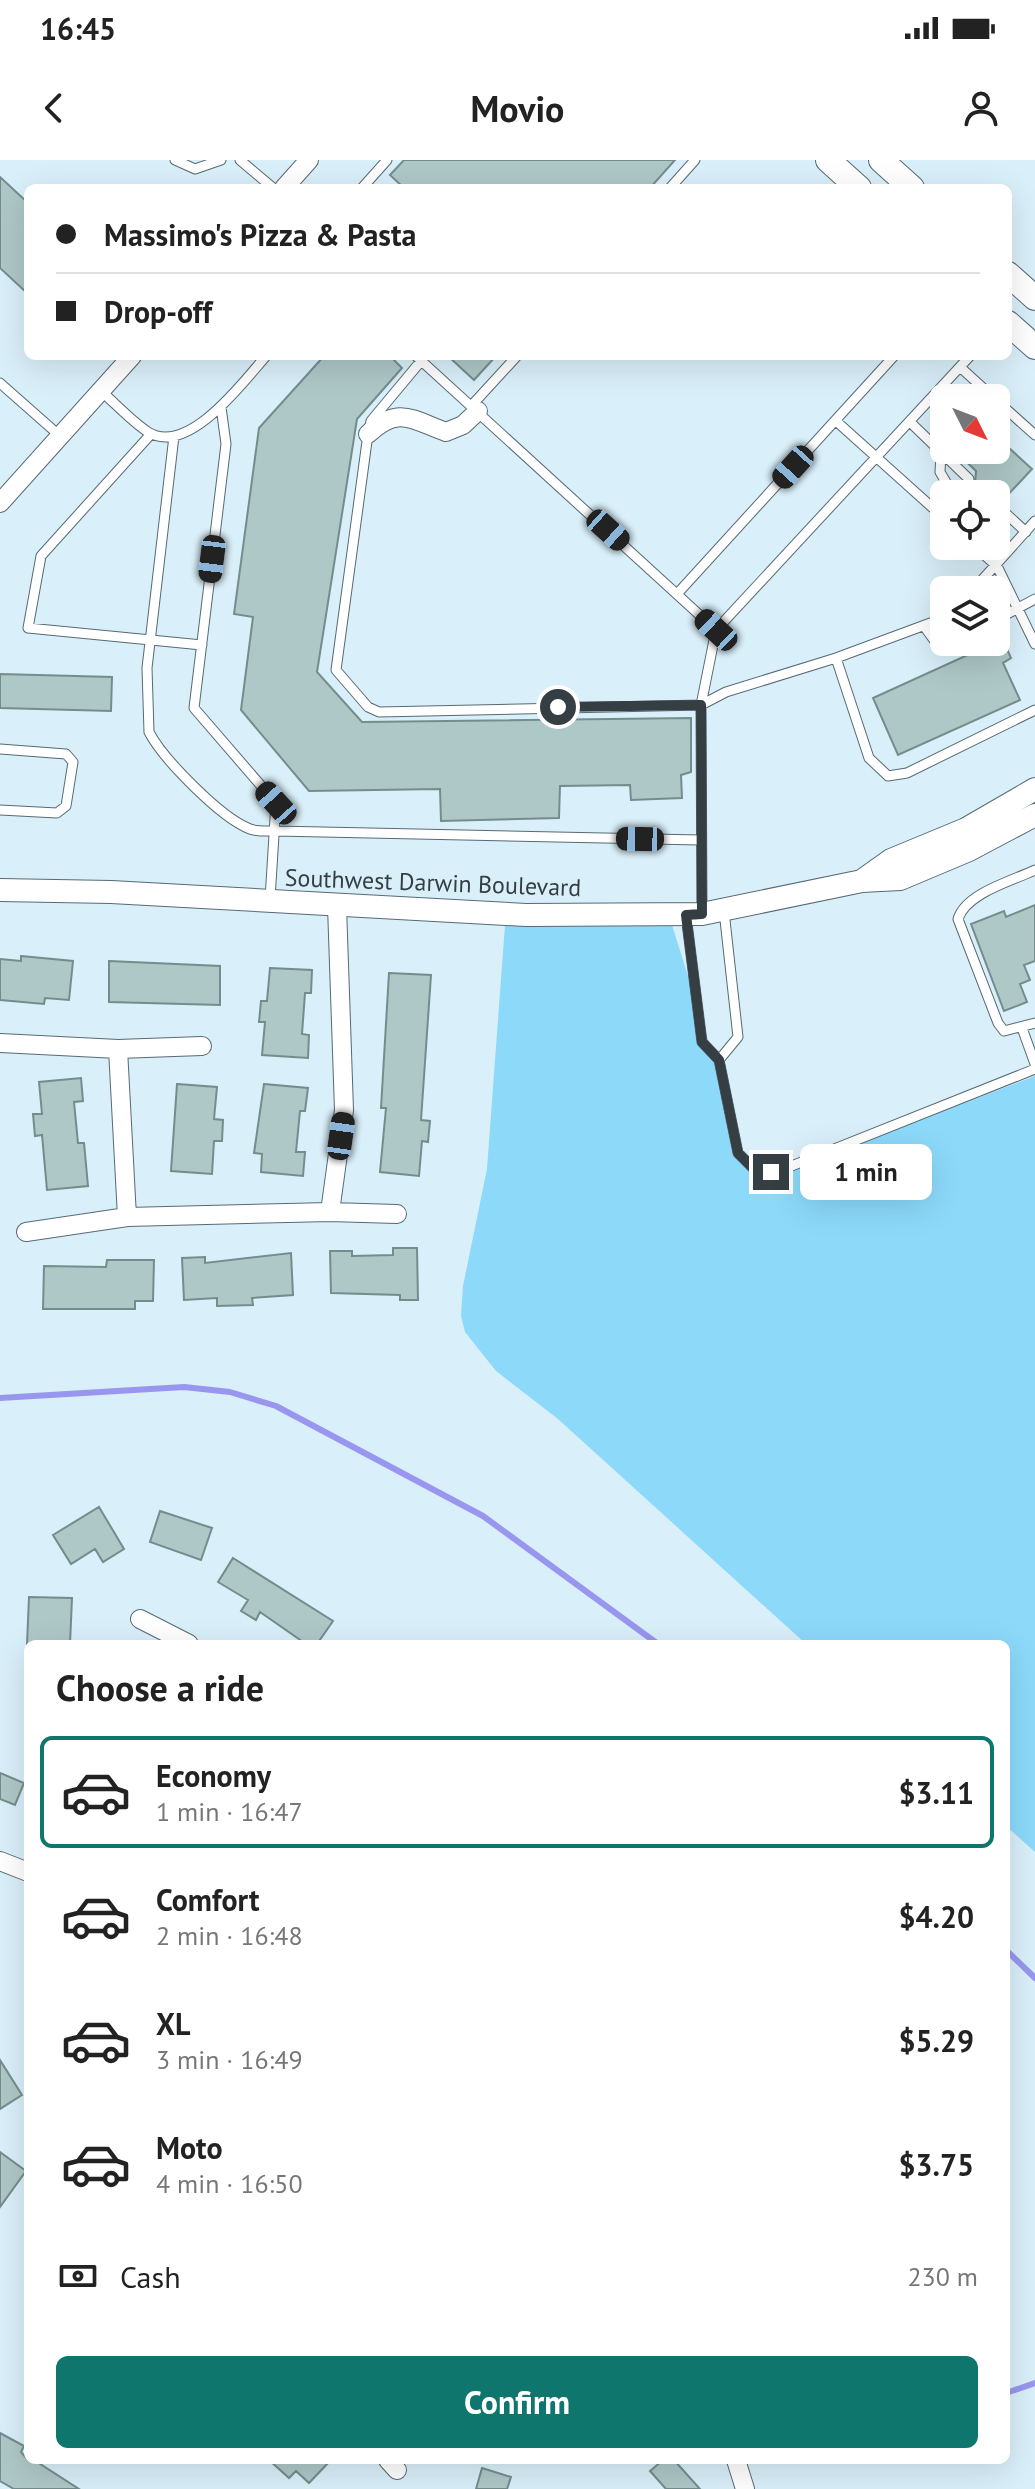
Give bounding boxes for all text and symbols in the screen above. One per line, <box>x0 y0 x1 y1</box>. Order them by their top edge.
text: 16:45 <box>40 9 116 48</box>
text: Movio <box>471 85 564 132</box>
icon: back <box>32 86 76 130</box>
icon: person <box>959 86 1003 130</box>
text: Massimo's Pizza & Pasta <box>104 215 416 254</box>
text: Drop-off <box>104 292 212 331</box>
north arrow <box>930 384 1010 464</box>
map controls <box>930 384 1010 656</box>
car <box>768 441 818 493</box>
button: locate <box>930 480 1010 560</box>
car <box>582 505 634 555</box>
car <box>197 534 227 584</box>
button: layers <box>930 576 1010 656</box>
car <box>690 605 742 655</box>
route start <box>540 689 576 725</box>
car <box>251 777 301 829</box>
car <box>616 827 664 851</box>
street label: Southwest Darwin Boulevard <box>284 862 582 903</box>
car <box>326 1111 356 1161</box>
callout: 1 min <box>799 1144 931 1200</box>
route end <box>753 1154 789 1190</box>
text: 1 min <box>834 1155 898 1188</box>
text: Choose a ride <box>56 1664 264 1711</box>
icon: car <box>60 1756 132 1828</box>
text: Economy <box>156 1756 271 1795</box>
text: $3.11 <box>899 1773 974 1812</box>
text: 1 min · 16:47 <box>156 1795 303 1828</box>
icon: car <box>60 1880 132 1952</box>
text: Comfort <box>156 1880 259 1919</box>
text: $4.20 <box>899 1897 974 1936</box>
text: 2 min · 16:48 <box>156 1919 303 1952</box>
icon: car <box>60 2004 132 2076</box>
text: XL <box>156 2004 190 2043</box>
text: $5.29 <box>899 2021 974 2060</box>
text: 3 min · 16:49 <box>156 2043 303 2076</box>
icon: car <box>60 2128 132 2200</box>
text: Moto <box>156 2128 223 2167</box>
text: $3.75 <box>899 2145 974 2184</box>
text: 4 min · 16:50 <box>156 2167 303 2200</box>
icon: cash <box>56 2254 100 2298</box>
text: Cash <box>120 2257 181 2296</box>
text: 230 m <box>907 2260 978 2293</box>
button: Confirm <box>56 2356 978 2448</box>

